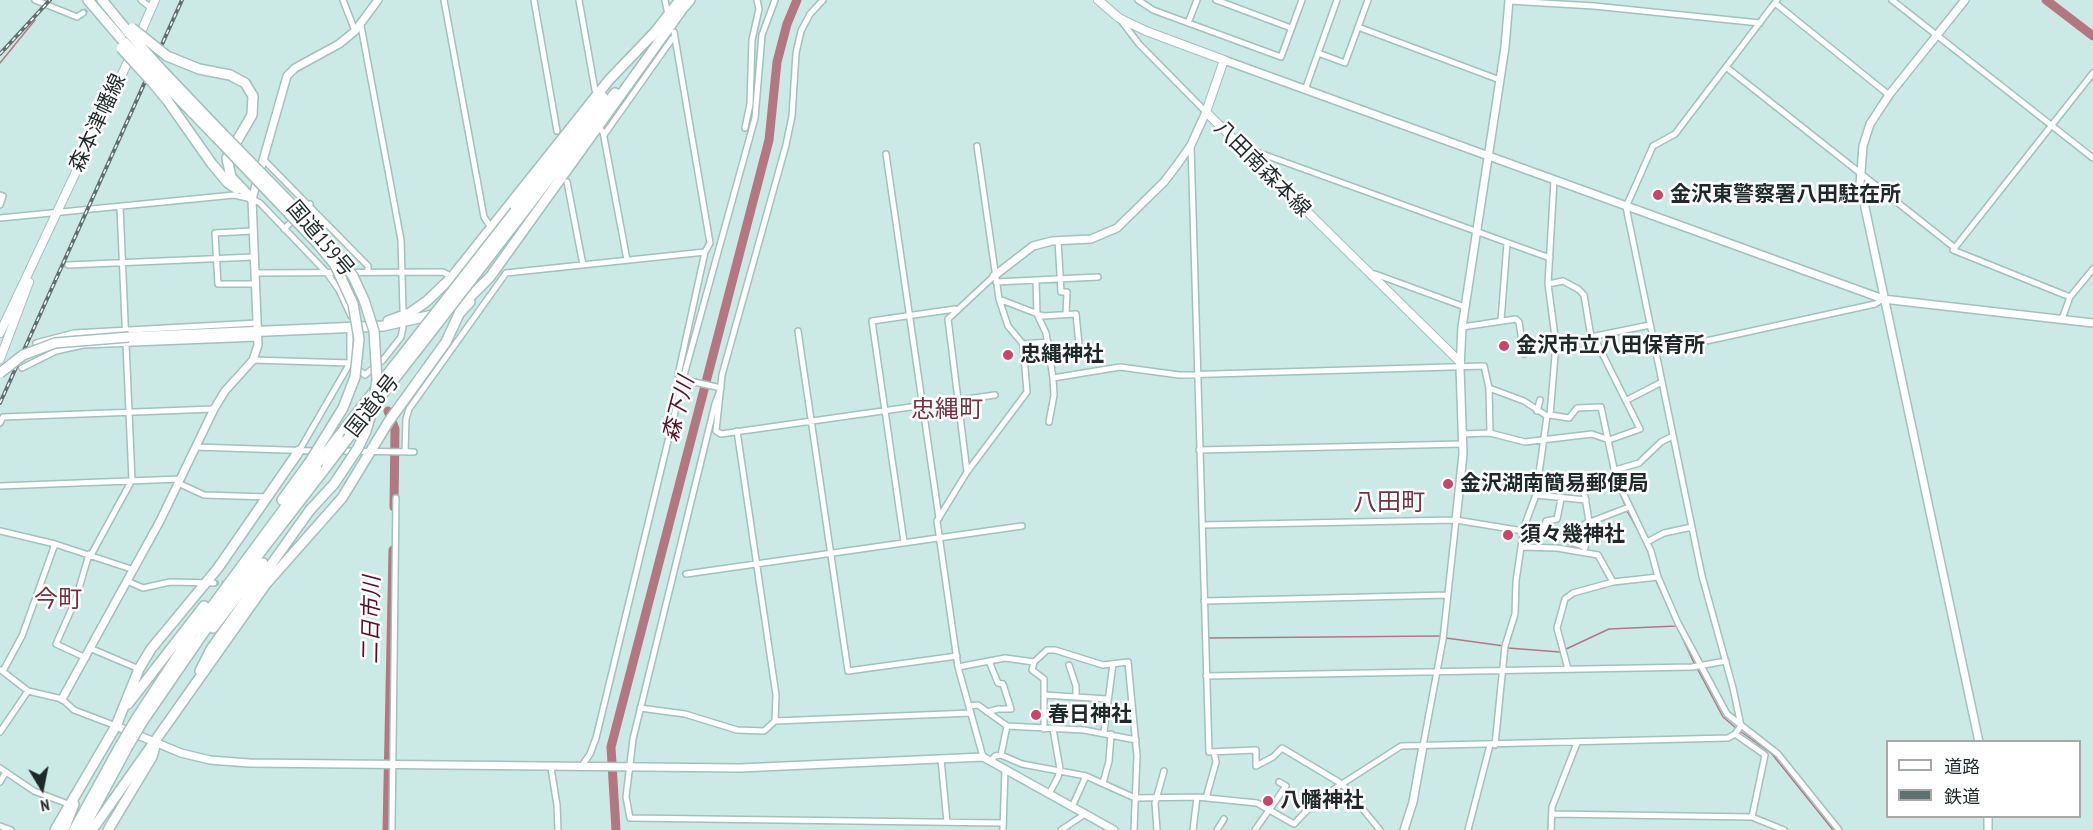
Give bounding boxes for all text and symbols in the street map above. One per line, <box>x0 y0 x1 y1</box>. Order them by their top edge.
street label: 森本津幡線 <box>64 70 132 176</box>
street label: 八田南森本線 <box>1209 116 1315 222</box>
place label: 金沢東警察署八田駐在所 <box>1670 182 1901 208</box>
marker: 金沢東警察署八田駐在所 <box>1651 188 1665 202</box>
street label: 国道159号 <box>281 196 359 282</box>
place label: 金沢市立八田保育所 <box>1516 333 1705 359</box>
marker: 金沢市立八田保育所 <box>1497 339 1511 353</box>
place label: 忠縄神社 <box>1020 342 1104 368</box>
marker: 忠縄神社 <box>1001 348 1015 362</box>
street label: 国道8号 <box>341 370 405 442</box>
water label: 森下川 <box>658 374 700 444</box>
district label: 忠縄町 <box>911 396 983 424</box>
place label: 金沢湖南簡易郵便局 <box>1460 471 1649 497</box>
marker: 金沢湖南簡易郵便局 <box>1441 477 1455 491</box>
district label: 八田町 <box>1353 489 1425 517</box>
place label: 須々幾神社 <box>1520 522 1625 548</box>
marker: 須々幾神社 <box>1501 528 1515 542</box>
water label: 二日市川 <box>358 576 386 664</box>
district label: 今町 <box>34 586 82 614</box>
place label: 春日神社 <box>1048 702 1132 728</box>
marker: 春日神社 <box>1029 708 1043 722</box>
legend <box>1886 740 2081 818</box>
text: 道路 <box>1944 755 1980 778</box>
north arrow <box>12 758 72 818</box>
text: 鉄道 <box>1944 785 1980 808</box>
place label: 八幡神社 <box>1280 788 1364 814</box>
marker: 八幡神社 <box>1261 794 1275 808</box>
text: N <box>39 795 51 816</box>

